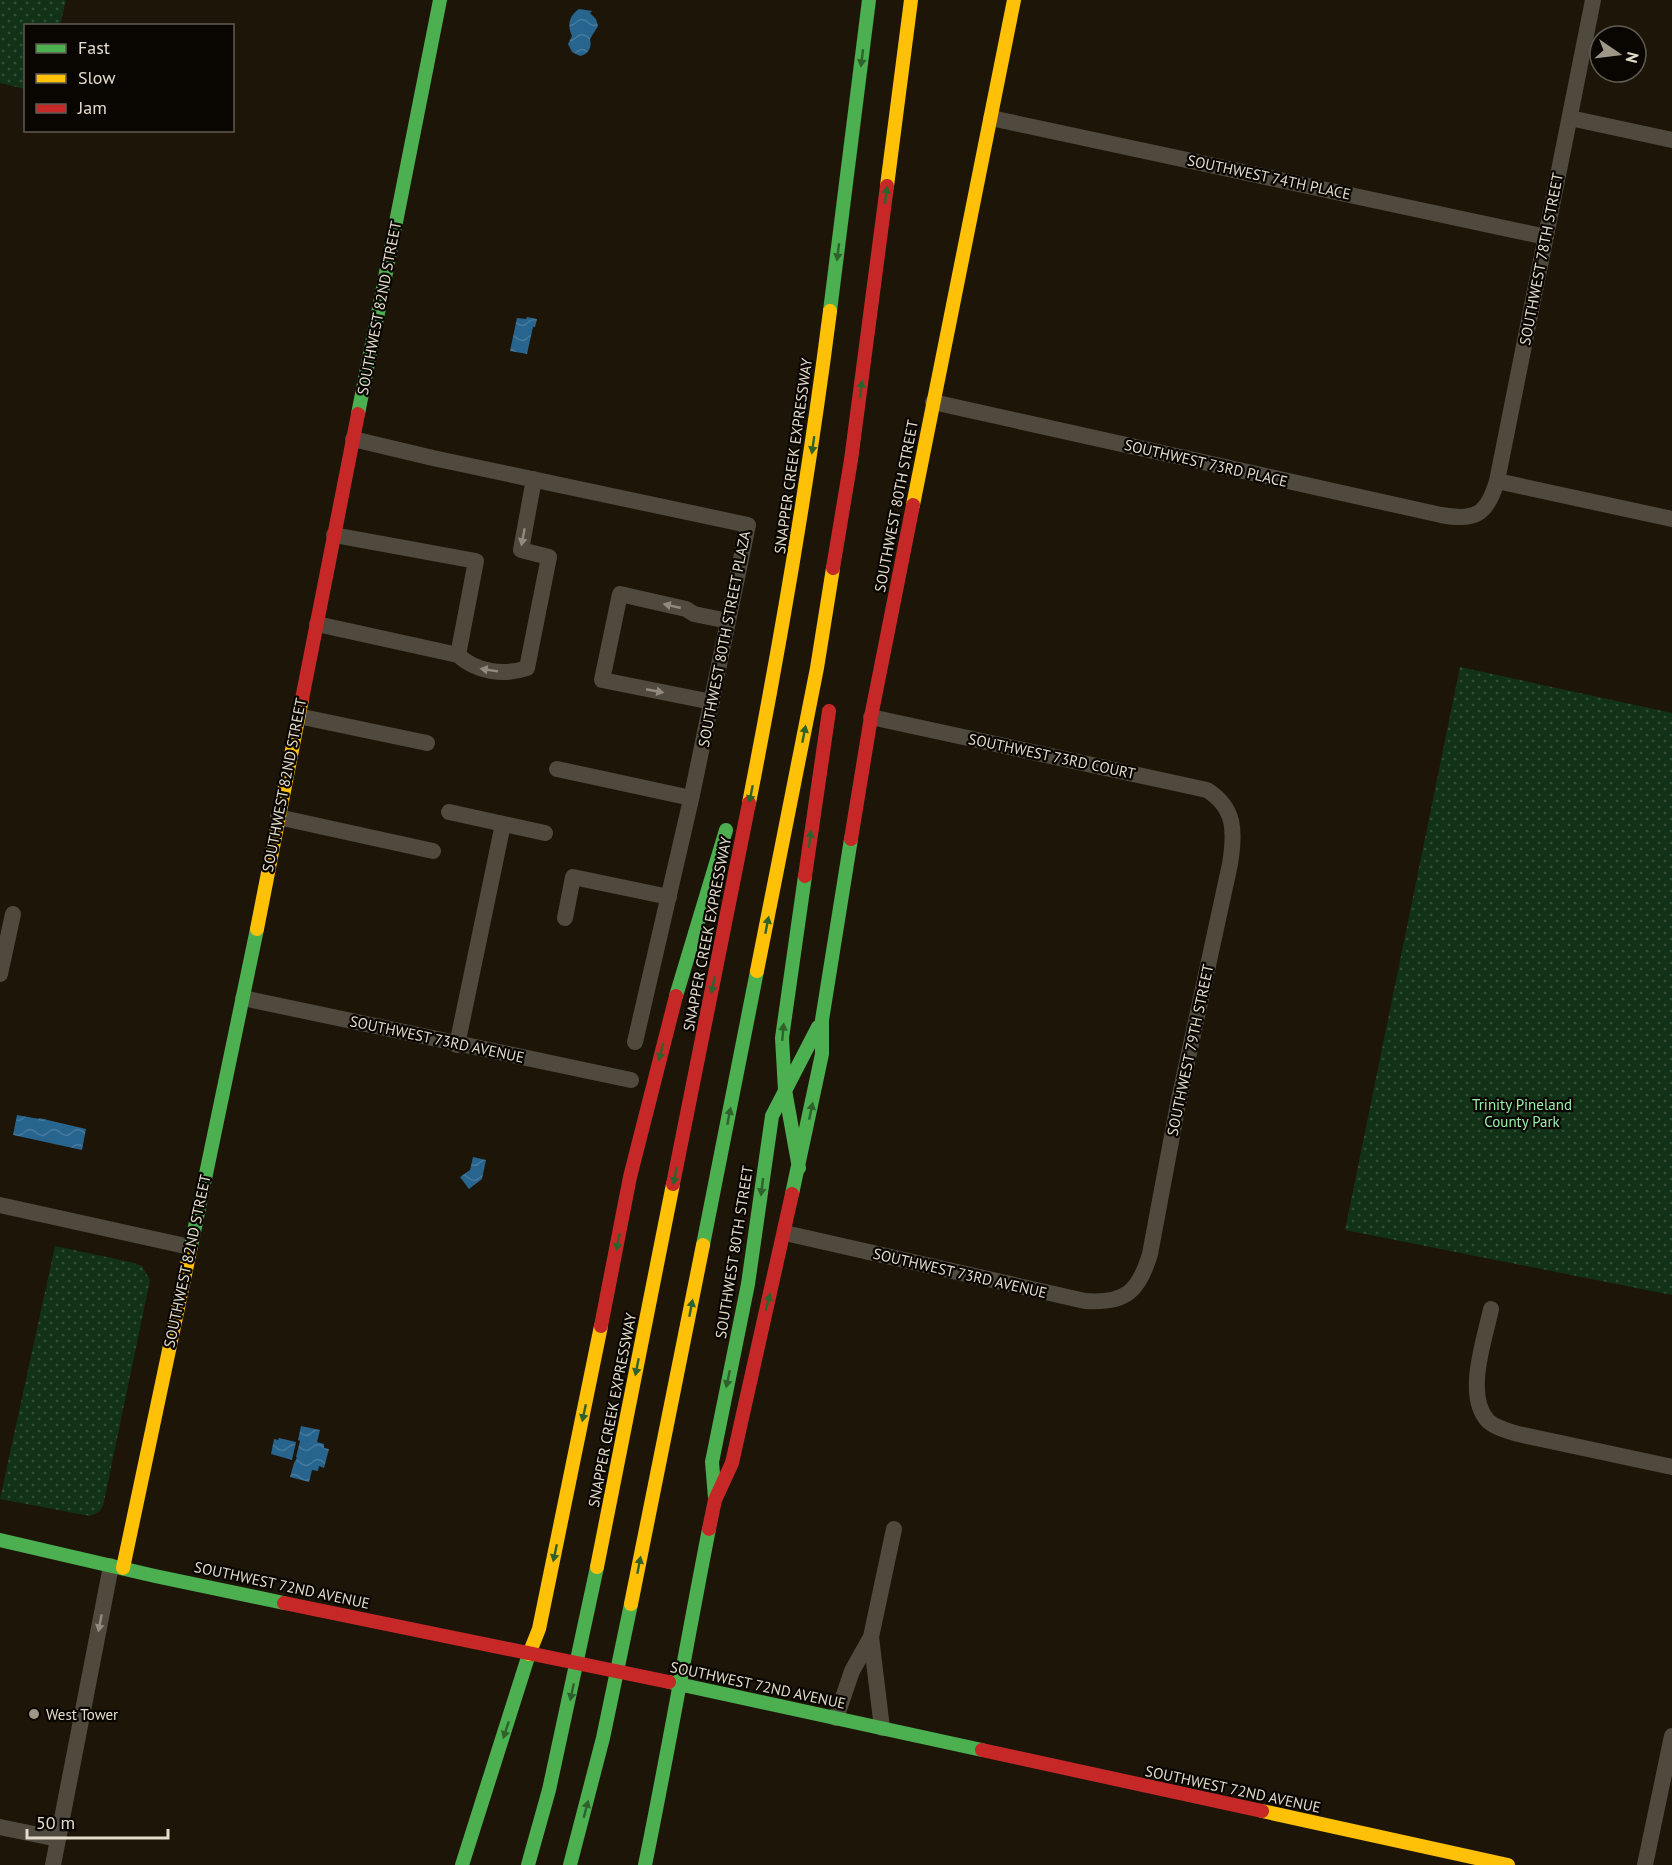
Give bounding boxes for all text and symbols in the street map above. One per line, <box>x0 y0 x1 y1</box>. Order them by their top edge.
legend <box>24 24 234 132</box>
north arrow <box>1588 24 1648 84</box>
text: Fast <box>78 36 110 59</box>
one-way arrow <box>857 49 867 68</box>
text: N <box>1622 50 1644 65</box>
text: Slow <box>78 66 116 89</box>
text: Jam <box>77 96 107 119</box>
street label: SOUTHWEST 74TH PLACE <box>1186 150 1352 204</box>
street label: SOUTHWEST 78TH STREET <box>1515 171 1567 347</box>
one-way arrow <box>882 186 891 205</box>
street label: SOUTHWEST 82ND STREET <box>353 219 405 396</box>
one-way arrow <box>834 242 843 261</box>
street label: SNAPPER CREEK EXPRESSWAY <box>770 356 816 555</box>
one-way arrow <box>856 379 866 398</box>
street label: SOUTHWEST 80TH STREET <box>870 418 922 594</box>
one-way arrow <box>808 435 817 454</box>
street label: SOUTHWEST 73RD PLACE <box>1123 435 1289 491</box>
one-way arrow <box>518 528 527 547</box>
street label: SOUTHWEST 80TH STREET PLAZA <box>694 529 754 749</box>
one-way arrow <box>662 600 681 610</box>
one-way arrow <box>479 665 498 674</box>
one-way arrow <box>645 687 664 696</box>
street label: SOUTHWEST 82ND STREET <box>258 696 310 873</box>
one-way arrow <box>800 724 809 743</box>
street label: SOUTHWEST 73RD COURT <box>967 729 1138 783</box>
one-way arrow <box>746 784 755 803</box>
one-way arrow <box>806 829 815 848</box>
street label: SNAPPER CREEK EXPRESSWAY <box>679 835 735 1033</box>
one-way arrow <box>763 915 772 934</box>
street label: SOUTHWEST 79TH STREET <box>1163 962 1218 1138</box>
one-way arrow <box>708 976 717 995</box>
street label: SOUTHWEST 73RD AVENUE <box>348 1011 526 1067</box>
one-way arrow <box>778 1022 787 1041</box>
one-way arrow <box>656 1043 666 1062</box>
park label: Trinity Pineland County Park <box>1472 1095 1572 1131</box>
one-way arrow <box>807 1101 816 1120</box>
one-way arrow <box>725 1107 734 1126</box>
street label: SOUTHWEST 80TH STREET <box>711 1163 757 1340</box>
one-way arrow <box>670 1167 679 1186</box>
street label: SOUTHWEST 82ND STREET <box>159 1172 215 1349</box>
one-way arrow <box>757 1177 767 1196</box>
one-way arrow <box>613 1233 622 1252</box>
street label: SOUTHWEST 73RD AVENUE <box>871 1244 1049 1302</box>
one-way arrow <box>764 1293 774 1311</box>
one-way arrow <box>687 1298 696 1317</box>
street label: SNAPPER CREEK EXPRESSWAY <box>584 1311 640 1509</box>
one-way arrow <box>632 1358 641 1377</box>
one-way arrow <box>723 1369 733 1388</box>
one-way arrow <box>579 1404 589 1422</box>
one-way arrow <box>550 1544 559 1563</box>
one-way arrow <box>635 1556 644 1575</box>
street label: SOUTHWEST 72ND AVENUE <box>193 1557 371 1613</box>
one-way arrow <box>95 1614 104 1633</box>
street label: SOUTHWEST 72ND AVENUE <box>669 1657 847 1713</box>
one-way arrow <box>567 1683 576 1702</box>
place label: West Tower <box>46 1705 118 1724</box>
marker: West Tower <box>27 1707 41 1721</box>
one-way arrow <box>501 1721 510 1739</box>
street label: SOUTHWEST 72ND AVENUE <box>1144 1761 1322 1817</box>
one-way arrow <box>581 1799 591 1818</box>
scale bar <box>27 1802 168 1840</box>
text: 50 m <box>36 1811 75 1834</box>

